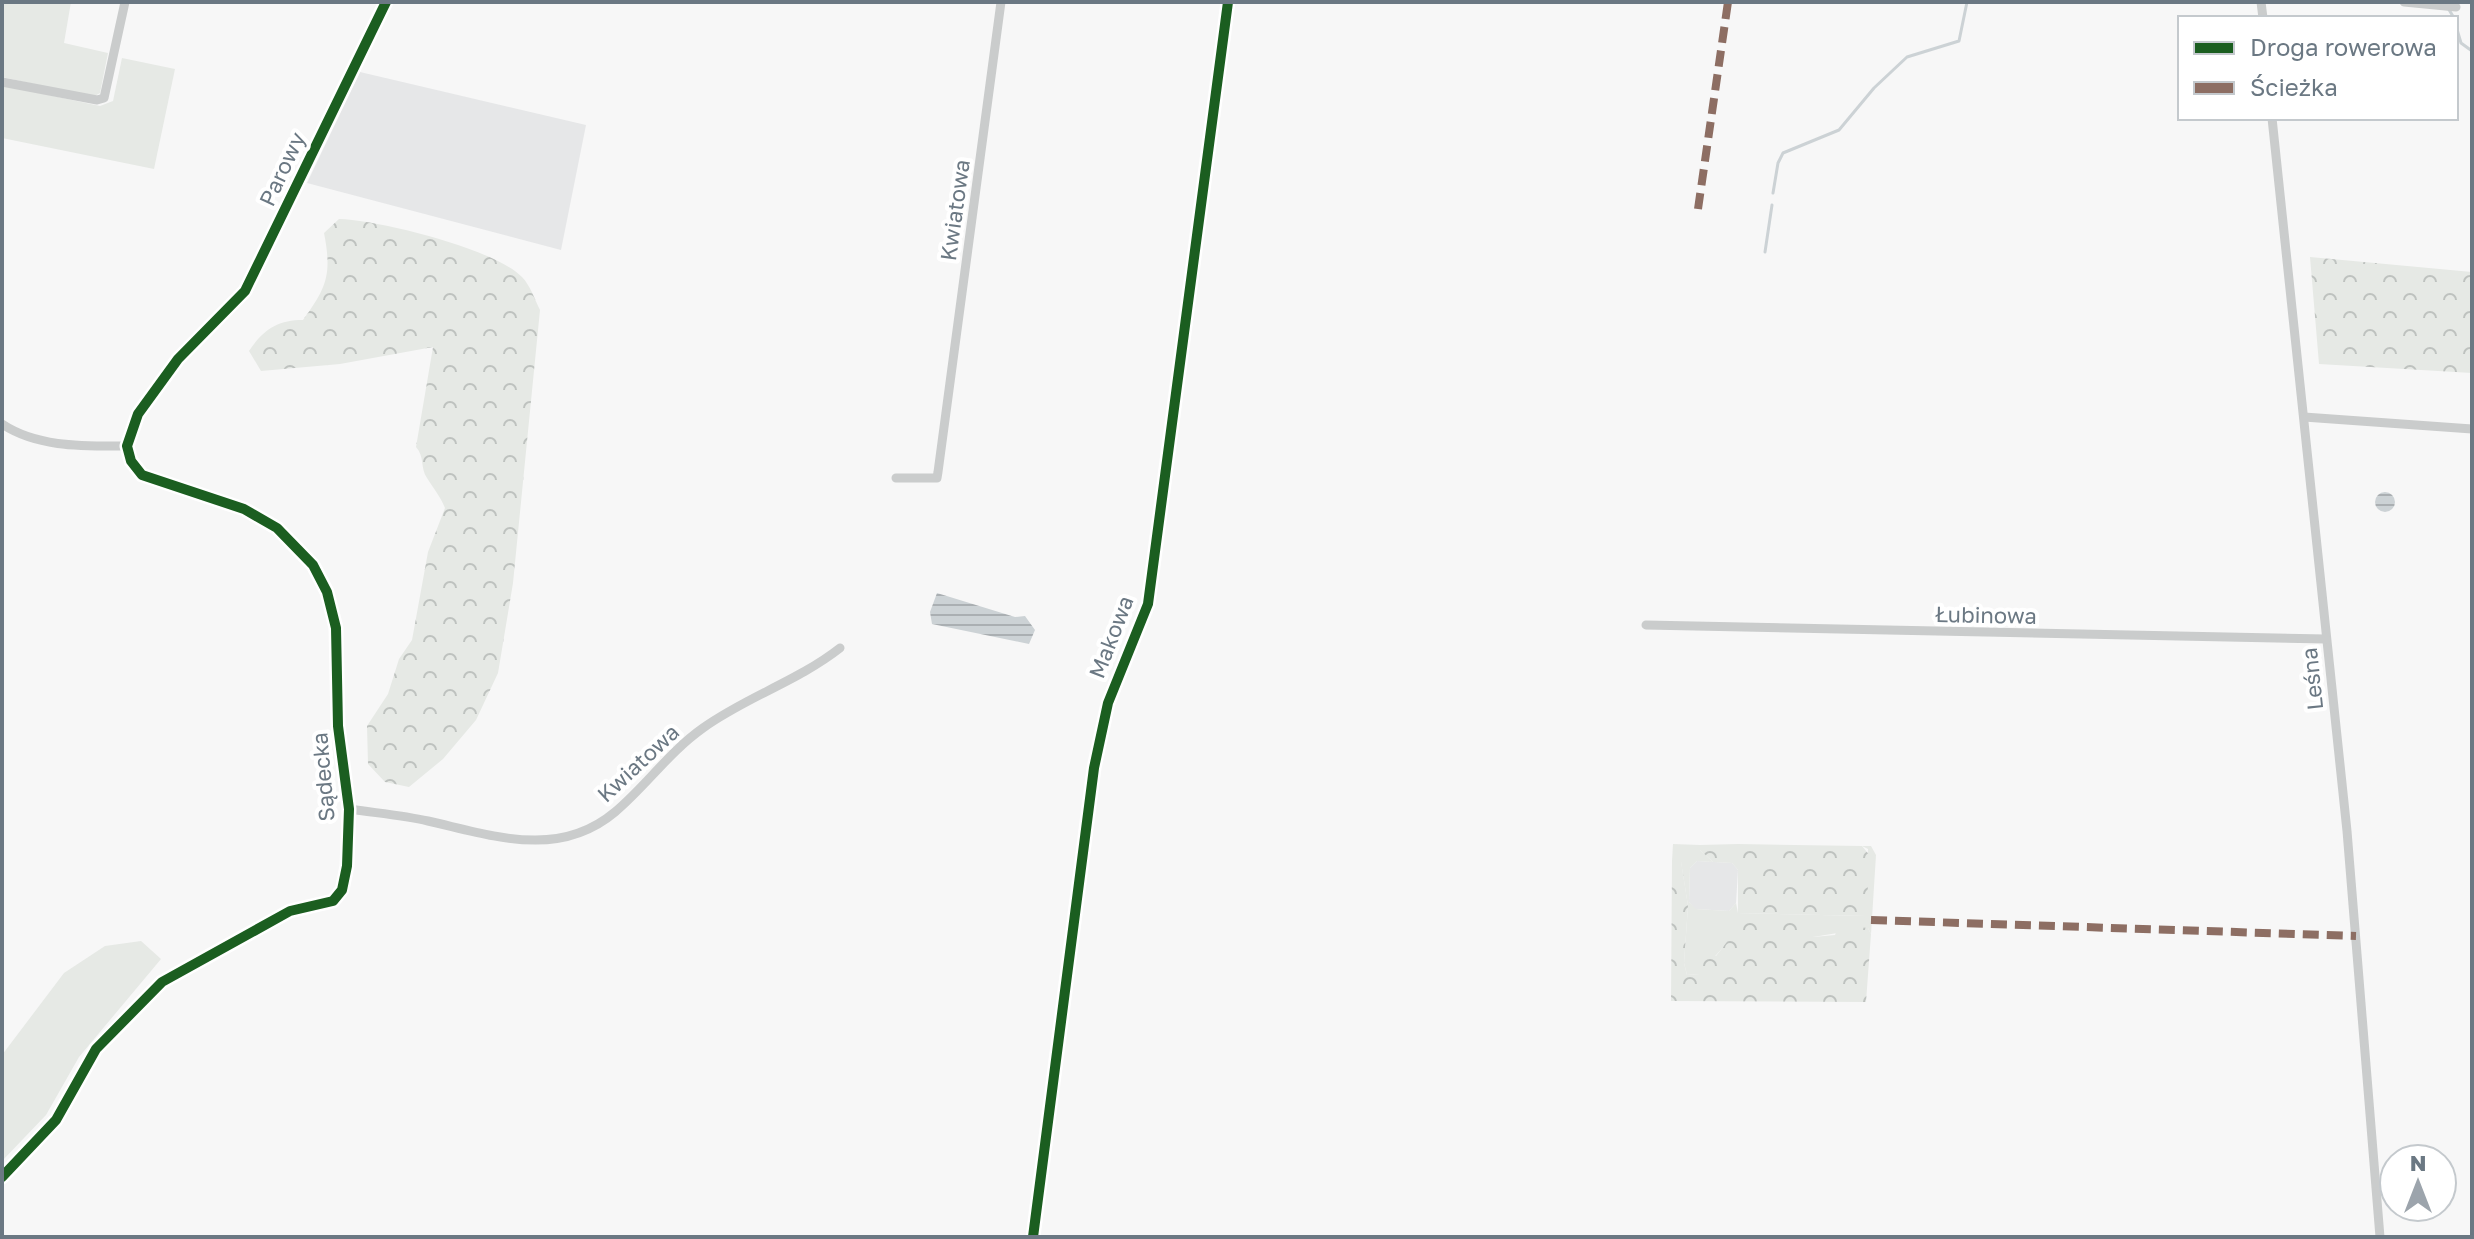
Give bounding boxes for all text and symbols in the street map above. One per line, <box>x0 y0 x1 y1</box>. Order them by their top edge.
legend <box>2178 16 2458 120</box>
text: Droga rowerowa <box>2250 32 2437 61</box>
text: Ścieżka <box>2250 72 2338 101</box>
street label: Parowy <box>253 127 310 210</box>
street label: Kwiatowa <box>934 158 975 262</box>
street label: Makowa <box>1082 592 1139 682</box>
street label: Łubinowa <box>1935 600 2037 629</box>
street label: Leśna <box>2295 646 2328 712</box>
street label: Kwiatowa <box>591 718 684 807</box>
street label: Sądecka <box>305 731 340 823</box>
north arrow <box>2378 1143 2458 1223</box>
text: N <box>2410 1149 2426 1176</box>

